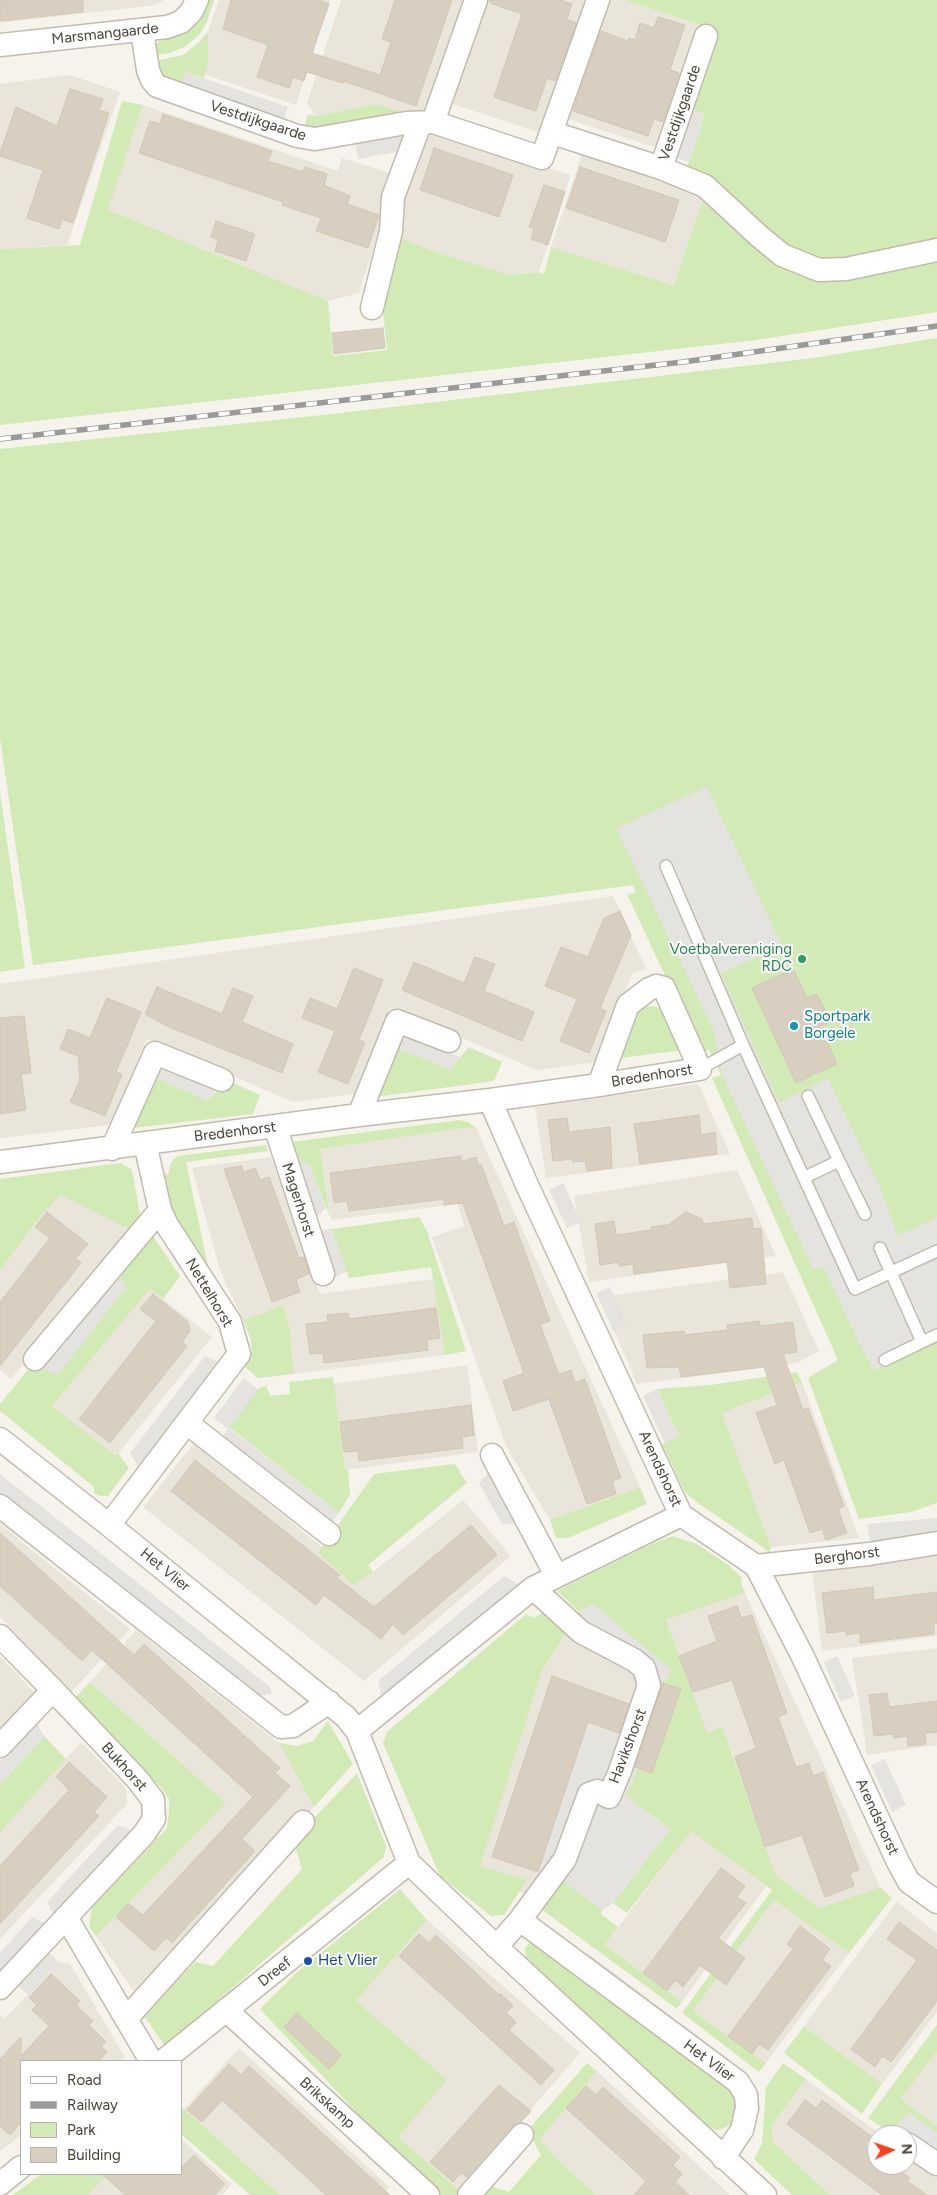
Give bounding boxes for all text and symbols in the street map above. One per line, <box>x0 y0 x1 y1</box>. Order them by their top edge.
street label: Marsmangaarde <box>51 19 159 49</box>
street label: Vestdijkgaarde <box>655 63 705 163</box>
street label: Vestdijkgaarde <box>208 97 308 145</box>
place label: Voetbalvereniging RDC <box>670 941 792 976</box>
marker: Voetbalvereniging RDC <box>796 953 808 965</box>
place label: Sportpark Borgele <box>804 1008 870 1043</box>
marker: Sportpark Borgele <box>788 1020 800 1032</box>
street label: Bredenhorst <box>610 1061 694 1091</box>
street label: Bredenhorst <box>193 1118 277 1146</box>
street label: Magerhorst <box>278 1161 318 1239</box>
street label: Nettelhorst <box>181 1255 237 1331</box>
street label: Arendshorst <box>634 1428 686 1510</box>
street label: Berghorst <box>813 1543 881 1569</box>
street label: Het Vlier <box>136 1544 194 1596</box>
street label: Havikshorst <box>605 1706 651 1786</box>
street label: Bukhorst <box>97 1739 151 1795</box>
street label: Arendshorst <box>851 1776 903 1858</box>
place label: Het Vlier <box>318 1952 377 1970</box>
street label: Dreef <box>255 1953 295 1991</box>
marker: Het Vlier <box>302 1955 314 1967</box>
street label: Het Vlier <box>680 2036 738 2086</box>
legend <box>20 2060 182 2175</box>
text: Road <box>67 2071 102 2089</box>
street label: Brikskamp <box>296 2073 358 2133</box>
text: Railway <box>67 2096 118 2114</box>
text: Park <box>67 2121 96 2139</box>
north arrow <box>867 2125 917 2175</box>
text: N <box>898 2143 915 2155</box>
text: Building <box>67 2146 121 2164</box>

